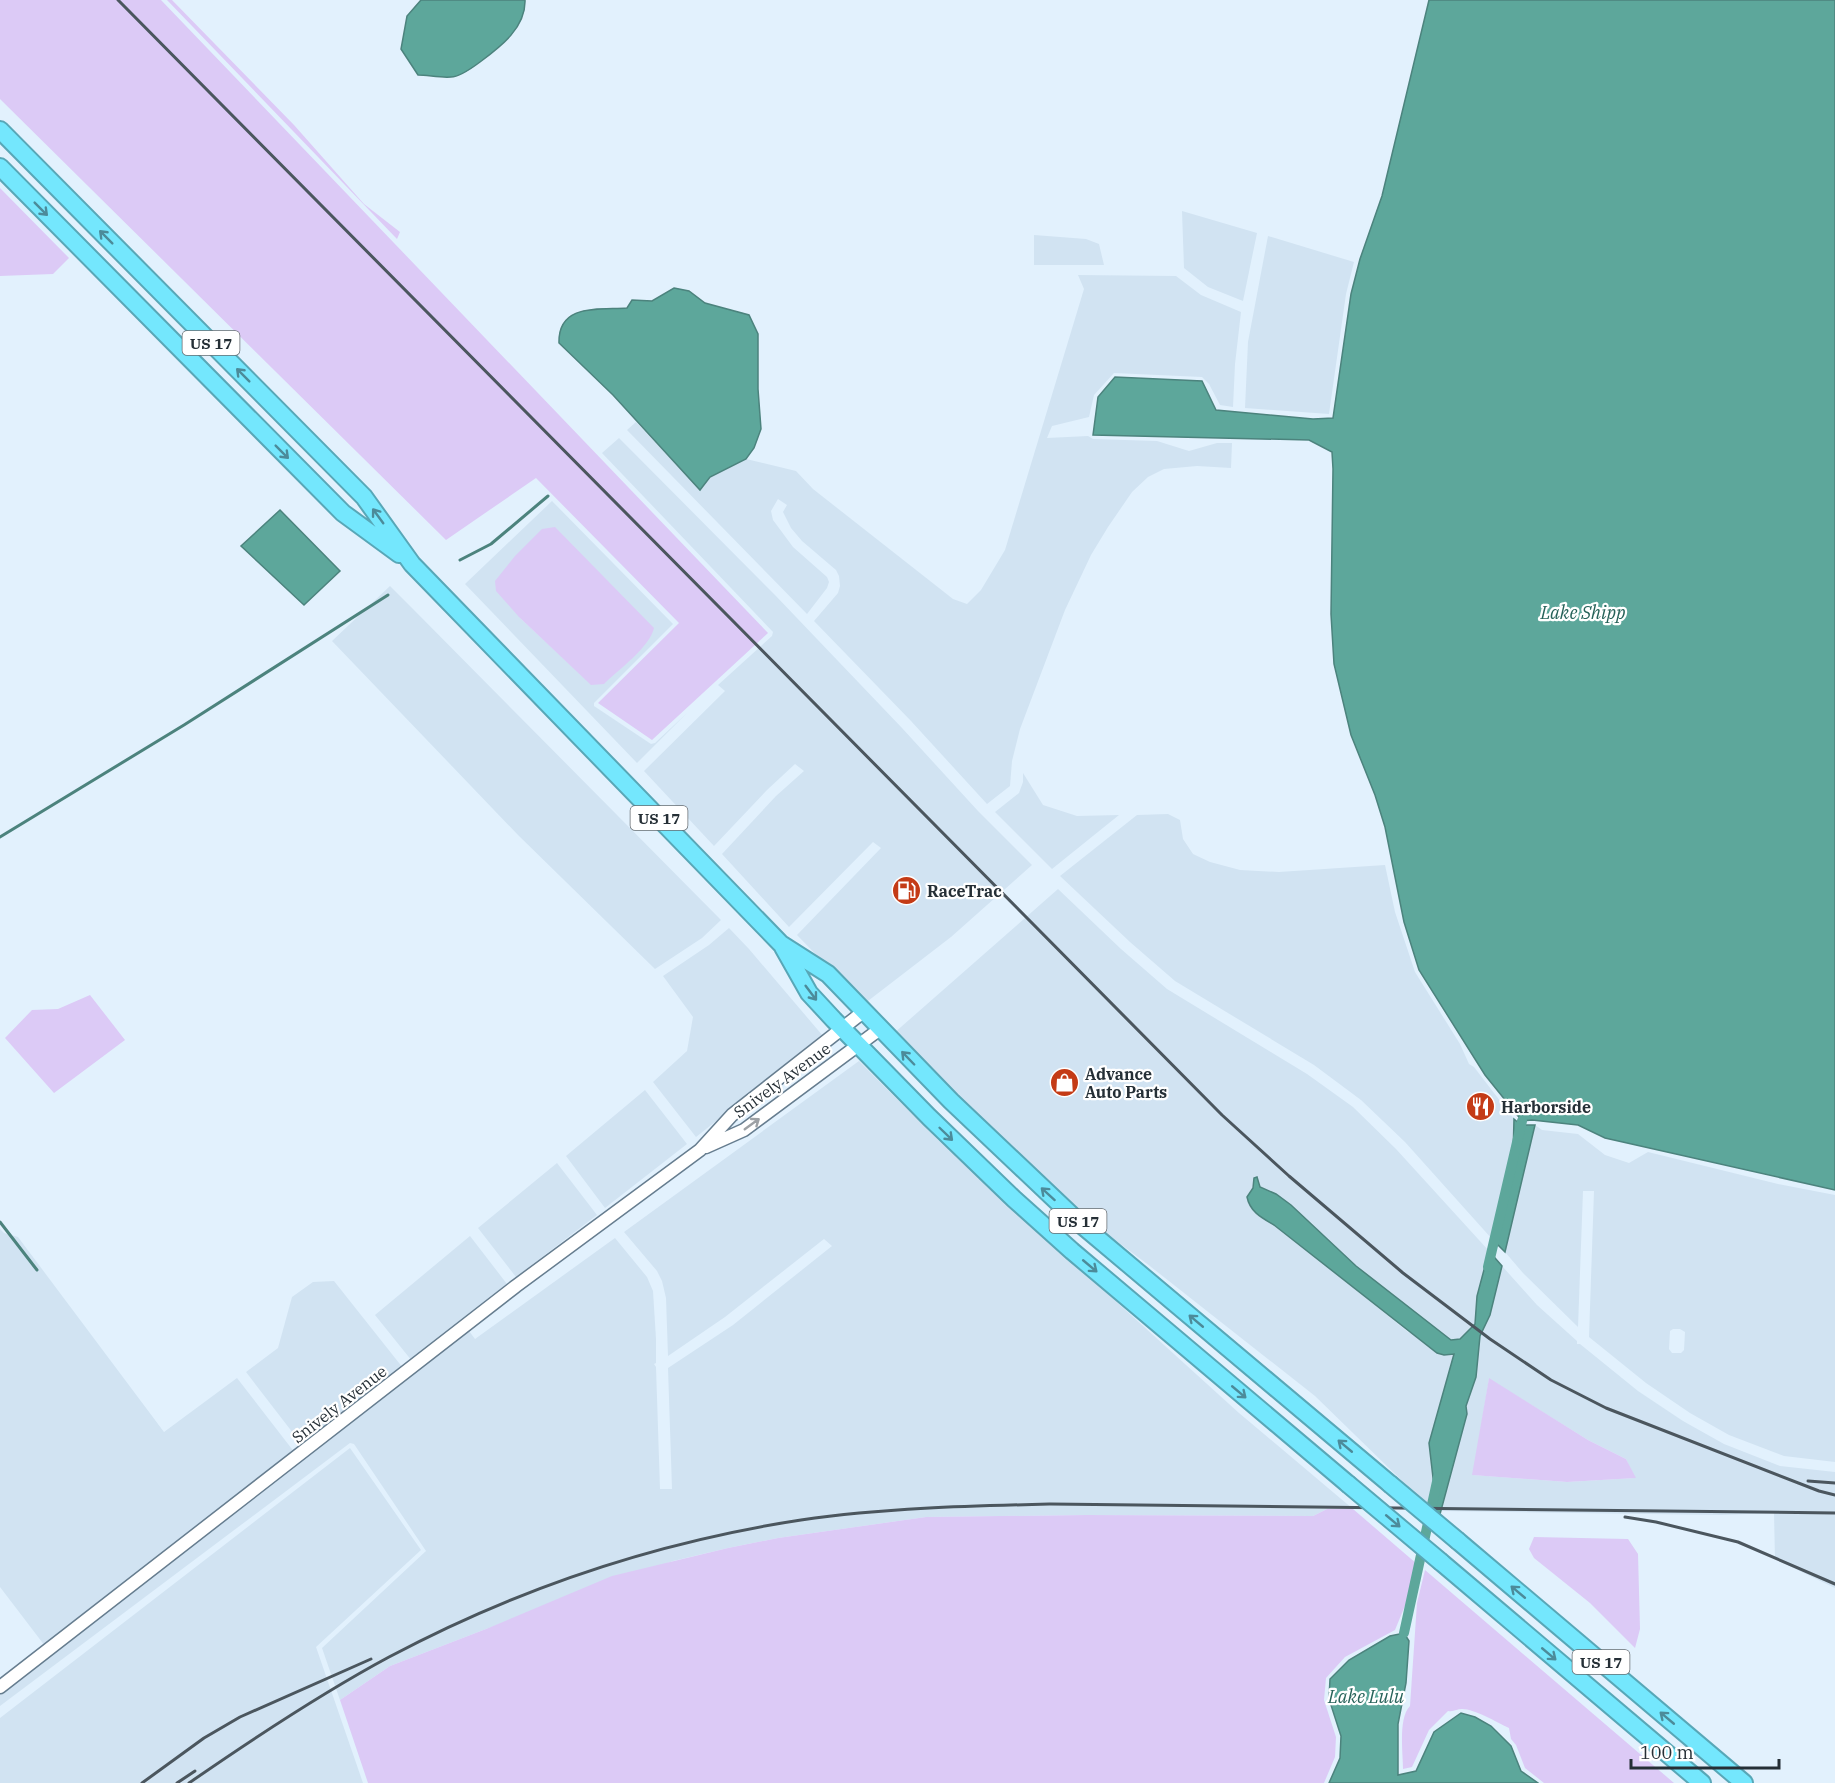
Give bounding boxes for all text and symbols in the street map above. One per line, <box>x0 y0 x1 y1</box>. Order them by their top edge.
one-way arrow <box>33 201 48 216</box>
one-way arrow <box>98 230 113 245</box>
road number: US 17 <box>182 331 240 355</box>
one-way arrow <box>236 368 250 383</box>
one-way arrow <box>274 445 289 459</box>
one-way arrow <box>372 509 384 525</box>
water label: Lake Shipp <box>1539 601 1626 624</box>
road number: US 17 <box>630 806 688 830</box>
fuel station icon: RaceTrac <box>890 875 922 907</box>
place label: RaceTrac <box>927 881 1002 901</box>
one-way arrow <box>805 985 817 1001</box>
street label: Snively Avenue <box>730 1038 834 1122</box>
one-way arrow <box>901 1050 915 1065</box>
place label: Advance Auto Parts <box>1085 1064 1167 1102</box>
shop icon: Advance Auto Parts <box>1048 1067 1080 1099</box>
restaurant icon: Harborside <box>1464 1091 1496 1123</box>
place label: Harborside <box>1501 1097 1591 1117</box>
one-way arrow <box>743 1118 759 1130</box>
one-way arrow <box>939 1127 954 1141</box>
one-way arrow <box>1041 1187 1056 1201</box>
road number: US 17 <box>1050 1209 1106 1233</box>
one-way arrow <box>1082 1259 1097 1273</box>
one-way arrow <box>1188 1314 1204 1327</box>
street label: Snively Avenue <box>288 1361 390 1447</box>
one-way arrow <box>1231 1385 1247 1398</box>
one-way arrow <box>1338 1439 1353 1453</box>
one-way arrow <box>1385 1515 1401 1528</box>
one-way arrow <box>1511 1585 1526 1599</box>
one-way arrow <box>1541 1647 1556 1661</box>
road number: US 17 <box>1572 1650 1630 1674</box>
water label: Lake Lulu <box>1327 1685 1405 1708</box>
one-way arrow <box>1660 1711 1675 1725</box>
scale bar <box>1631 1732 1780 1770</box>
text: 100 m <box>1640 1741 1694 1764</box>

